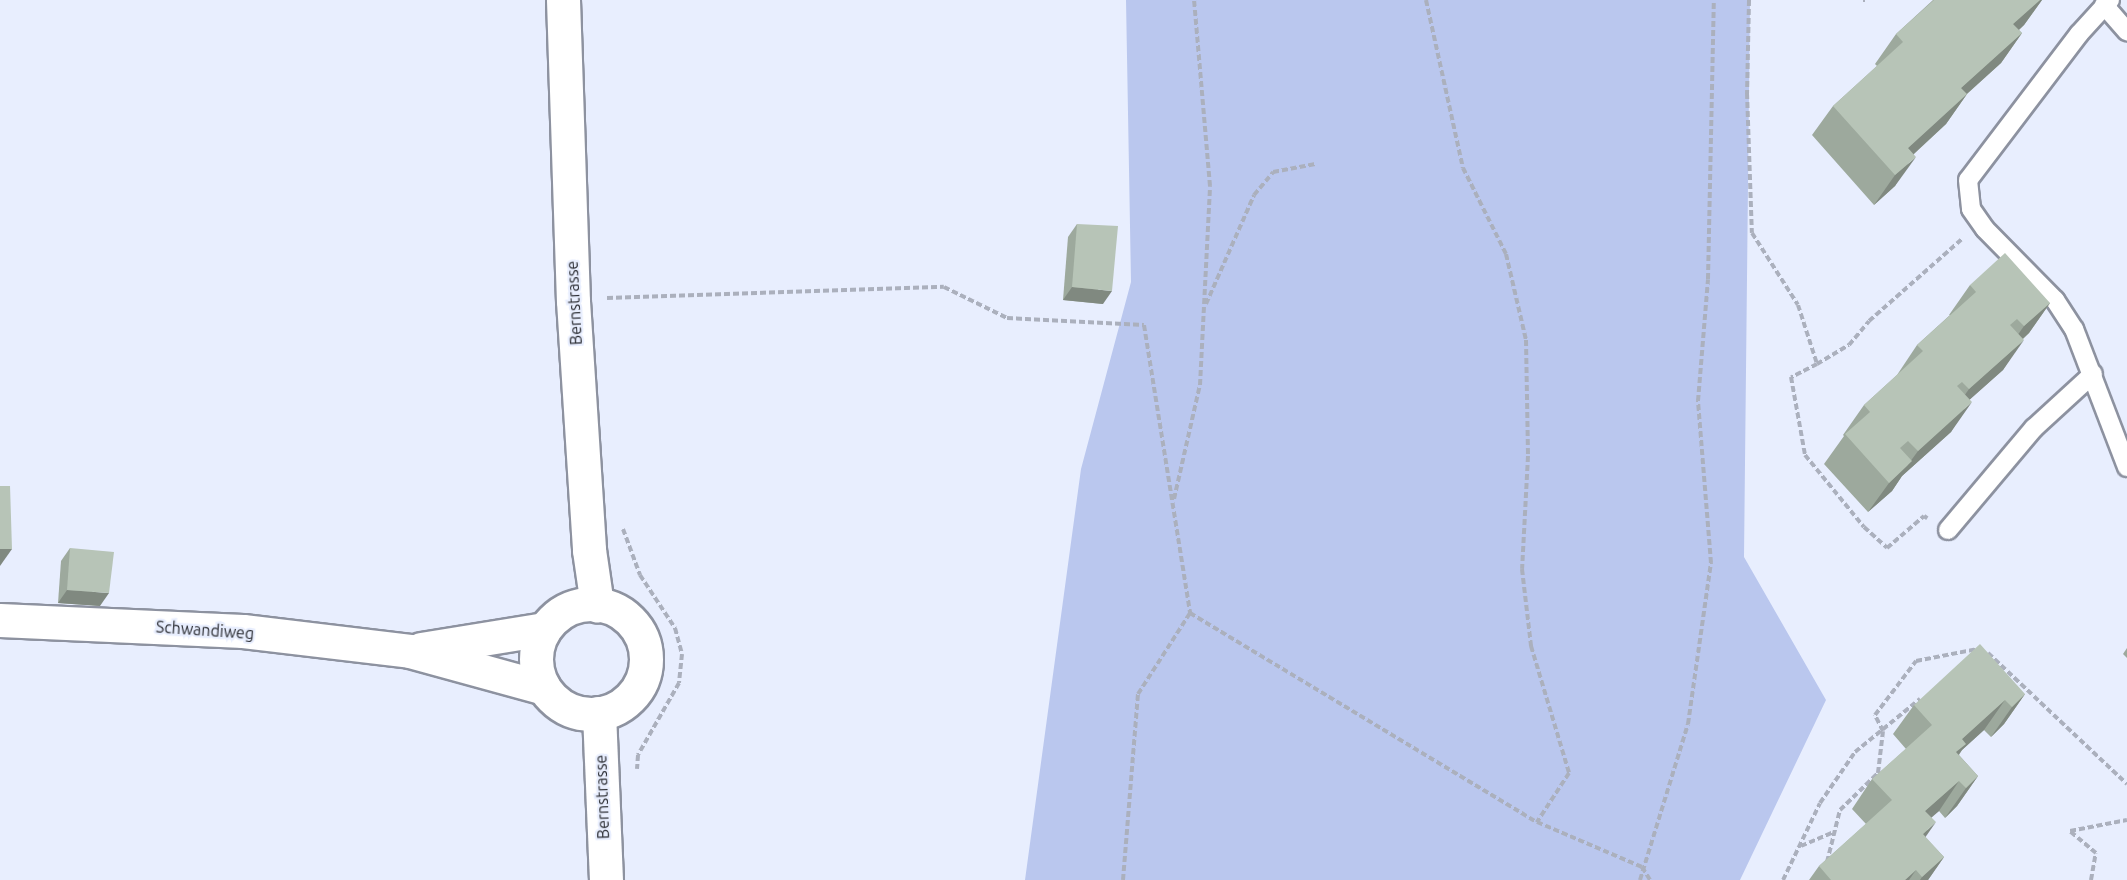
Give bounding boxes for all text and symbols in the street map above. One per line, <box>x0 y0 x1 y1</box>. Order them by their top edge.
street label: Bernstrasse <box>562 260 586 346</box>
street label: Schwandiweg <box>155 617 255 643</box>
street label: Bernstrasse <box>591 754 613 840</box>

